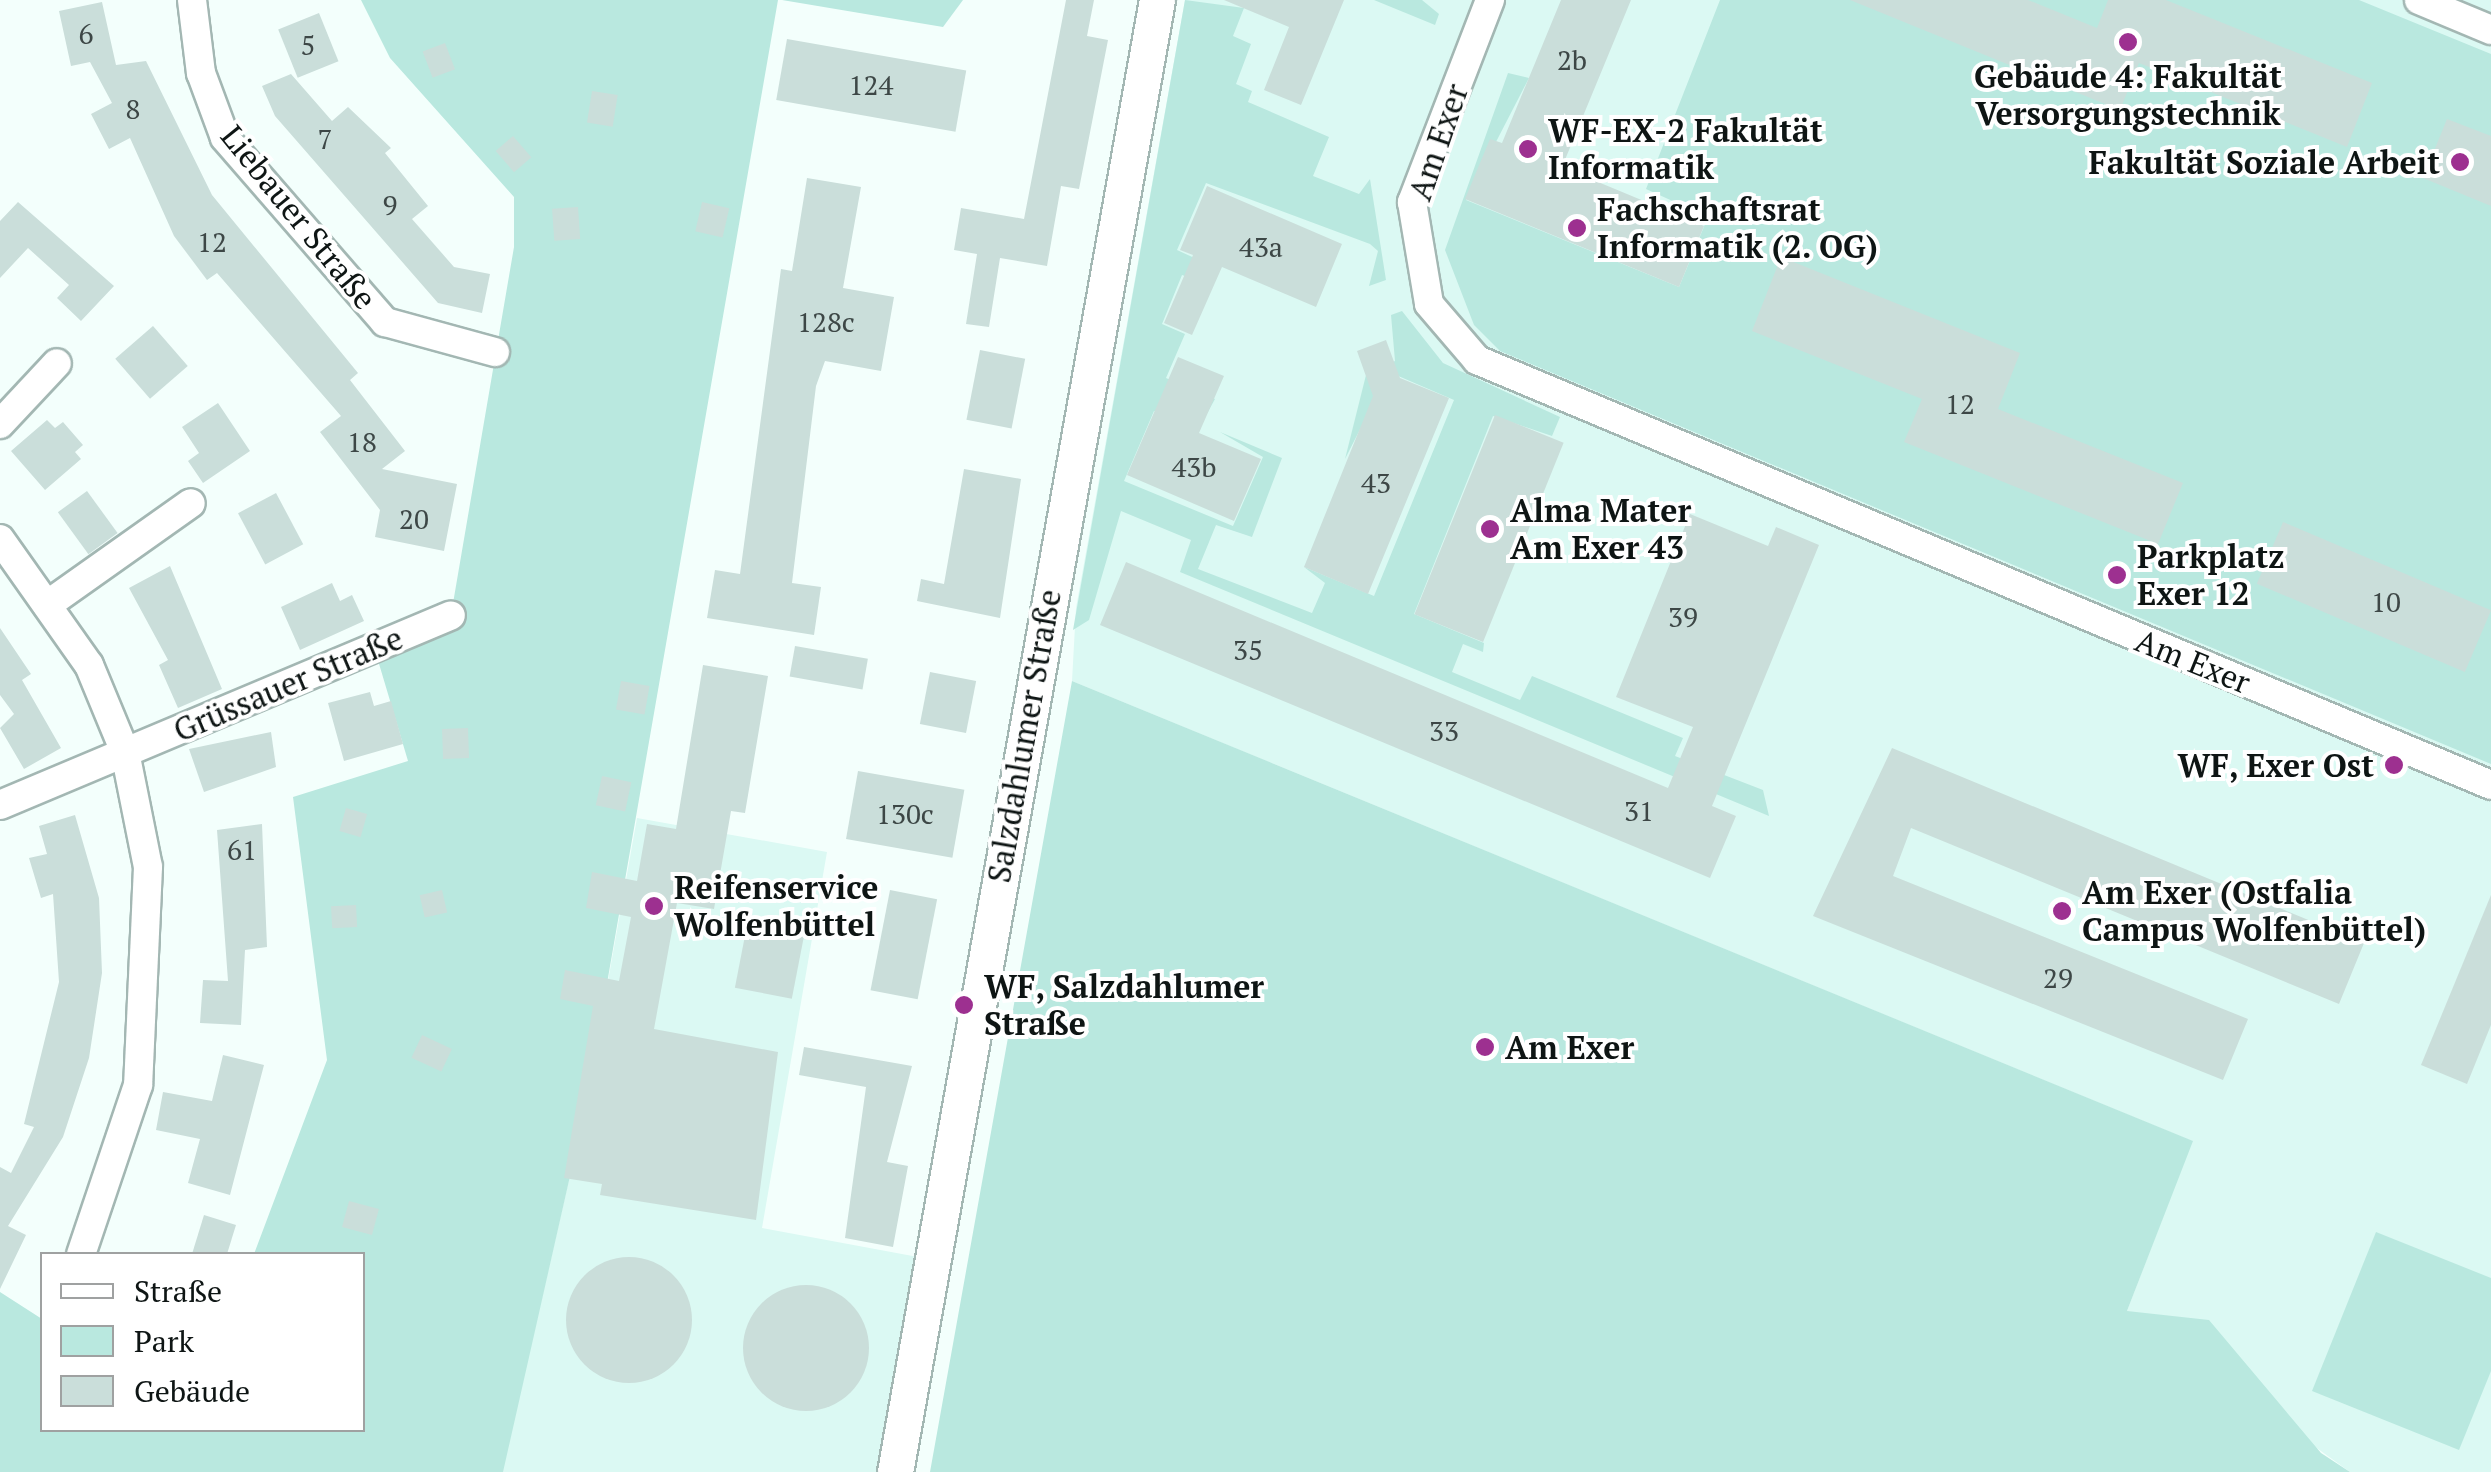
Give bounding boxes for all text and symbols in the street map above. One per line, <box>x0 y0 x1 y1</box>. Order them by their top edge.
house number: 6 <box>79 17 93 51</box>
house number: 5 <box>301 28 315 62</box>
marker: Gebäude 4: Fakultät Versorgungstechnik <box>2117 31 2139 53</box>
house number: 2b <box>1557 43 1587 77</box>
place label: Gebäude 4: Fakultät Versorgungstechnik <box>1974 58 2282 133</box>
house number: 124 <box>849 68 893 102</box>
street label: Am Exer <box>1400 79 1476 205</box>
house number: 8 <box>126 92 140 126</box>
place label: WF-EX-2 Fakultät Informatik <box>1548 112 1823 187</box>
street label: Liebauer Straße <box>213 117 385 317</box>
house number: 7 <box>318 122 332 156</box>
marker: WF-EX-2 Fakultät Informatik <box>1517 138 1539 160</box>
place label: Fakultät Soziale Arbeit <box>2088 143 2440 181</box>
marker: Fakultät Soziale Arbeit <box>2449 151 2471 173</box>
house number: 9 <box>383 188 397 222</box>
place label: Fachschaftsrat Informatik (2. OG) <box>1597 191 1879 266</box>
marker: Fachschaftsrat Informatik (2. OG) <box>1566 217 1588 239</box>
house number: 12 <box>197 225 227 259</box>
house number: 43a <box>1239 230 1283 264</box>
house number: 128c <box>797 305 855 339</box>
house number: 12 <box>1945 387 1975 421</box>
house number: 18 <box>347 425 377 459</box>
house number: 43b <box>1171 450 1217 484</box>
house number: 43 <box>1361 466 1391 500</box>
place label: Alma Mater Am Exer 43 <box>1510 492 1691 567</box>
house number: 20 <box>399 502 429 536</box>
marker: Alma Mater Am Exer 43 <box>1479 518 1501 540</box>
place label: Parkplatz Exer 12 <box>2137 538 2285 613</box>
marker: Parkplatz Exer 12 <box>2106 564 2128 586</box>
house number: 10 <box>2371 585 2401 619</box>
street label: Salzdahlumer Straße <box>979 586 1069 886</box>
house number: 39 <box>1668 600 1698 634</box>
street label: Grüssauer Straße <box>168 618 408 750</box>
street label: Am Exer <box>2130 621 2256 701</box>
house number: 35 <box>1233 633 1263 667</box>
house number: 33 <box>1429 714 1459 748</box>
place label: WF, Exer Ost <box>2176 746 2374 784</box>
marker: WF, Exer Ost <box>2383 754 2405 776</box>
house number: 31 <box>1624 794 1654 828</box>
house number: 130c <box>876 797 934 831</box>
house number: 61 <box>227 833 257 867</box>
place label: Reifenservice Wolfenbüttel <box>674 869 878 944</box>
place label: Am Exer (Ostfalia Campus Wolfenbüttel) <box>2082 874 2426 949</box>
marker: Reifenservice Wolfenbüttel <box>643 895 665 917</box>
marker: Am Exer (Ostfalia Campus Wolfenbüttel) <box>2051 900 2073 922</box>
house number: 29 <box>2043 961 2073 995</box>
place label: WF, Salzdahlumer Straße <box>984 968 1265 1043</box>
marker: WF, Salzdahlumer Straße <box>953 994 975 1016</box>
place label: Am Exer <box>1505 1028 1634 1066</box>
marker: Am Exer <box>1474 1036 1496 1058</box>
legend <box>40 1252 365 1432</box>
text: Straße <box>134 1271 222 1311</box>
text: Park <box>134 1321 194 1361</box>
text: Gebäude <box>134 1371 250 1411</box>

